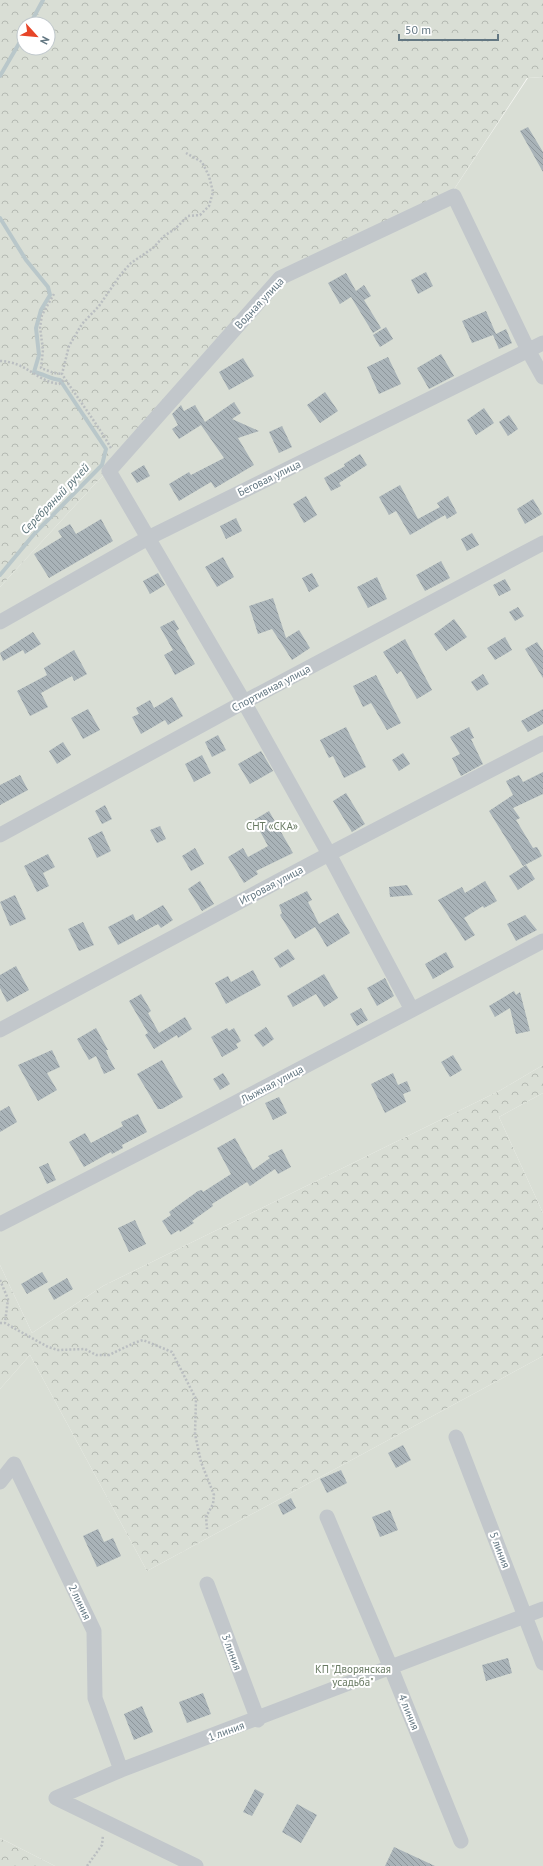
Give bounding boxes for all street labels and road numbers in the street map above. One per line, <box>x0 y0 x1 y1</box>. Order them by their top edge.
street label: Водная улица <box>231 274 287 332</box>
street label: Беговая улица <box>235 457 303 499</box>
street label: Спортивная улица <box>229 661 313 715</box>
street label: Игровая улица <box>237 862 305 908</box>
street label: Лыжная улица <box>237 1062 306 1107</box>
street label: 5 линия <box>487 1530 513 1570</box>
street label: 2 линия <box>65 1582 95 1622</box>
street label: 3 линия <box>219 1632 245 1672</box>
street label: 4 линия <box>395 1692 423 1732</box>
street label: 1 линия <box>206 1718 246 1744</box>

